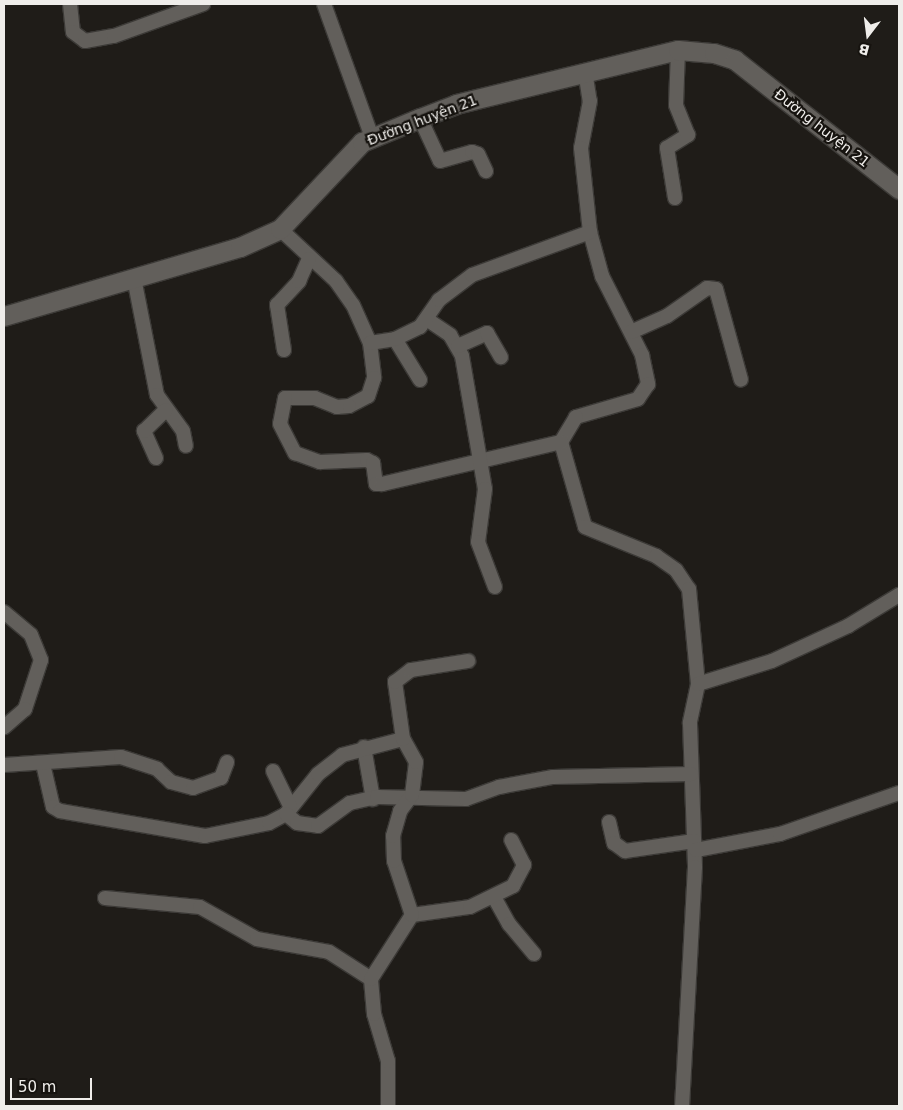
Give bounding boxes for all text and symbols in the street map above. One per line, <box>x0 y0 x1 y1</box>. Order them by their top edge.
north arrow <box>843 10 893 60</box>
text: B <box>857 40 871 59</box>
street label: Đường huyện 21 <box>771 86 873 170</box>
street label: Đường huyện 21 <box>365 91 479 149</box>
scale bar <box>12 1068 95 1100</box>
text: 50 m <box>18 1078 56 1096</box>

